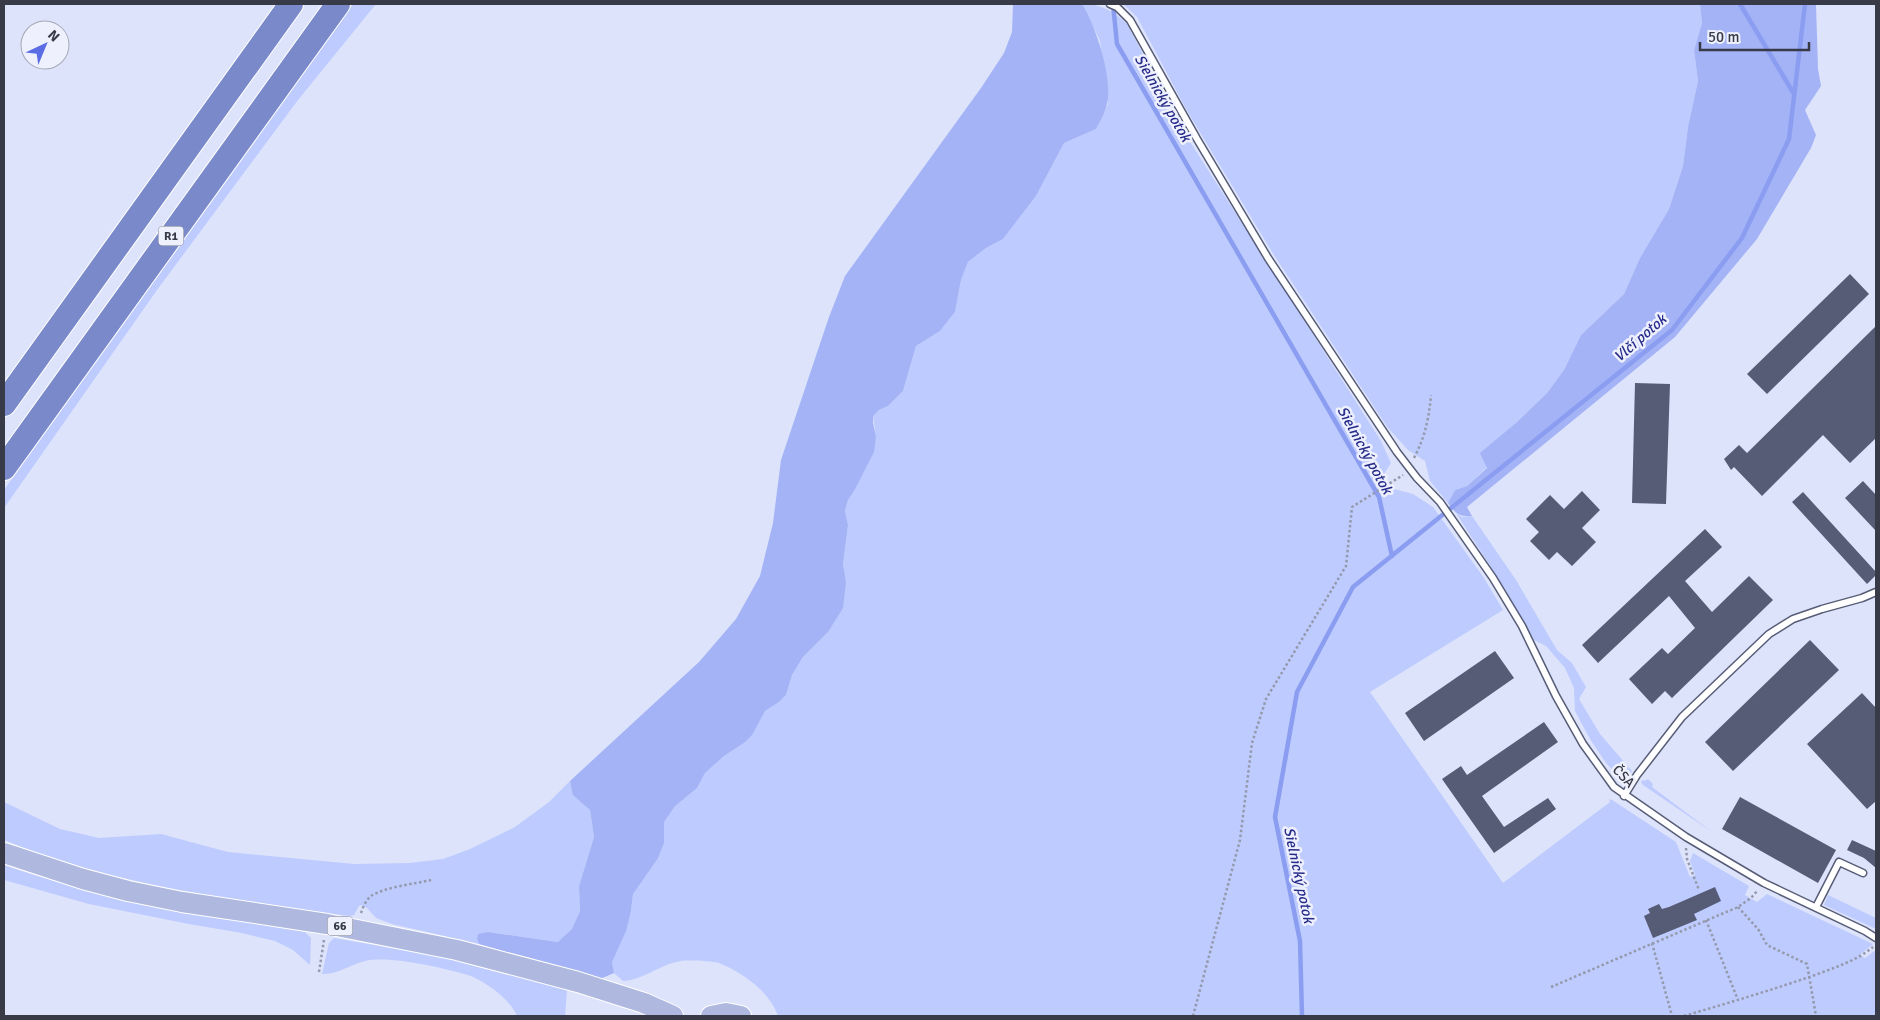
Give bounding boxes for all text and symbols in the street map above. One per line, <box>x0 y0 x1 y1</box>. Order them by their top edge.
north arrow <box>20 20 70 70</box>
scale bar <box>1700 20 1809 52</box>
text: N <box>44 27 63 46</box>
text: 50 m <box>1708 28 1739 46</box>
water label: Sielnický potok <box>1131 51 1196 146</box>
road number: R1 <box>158 227 184 246</box>
water label: Vlčí potok <box>1610 309 1671 366</box>
water label: Sielnický potok <box>1333 403 1397 498</box>
street label: ČSA <box>1609 762 1639 792</box>
water label: Sielnický potok <box>1280 825 1318 926</box>
road number: 66 <box>328 916 352 936</box>

